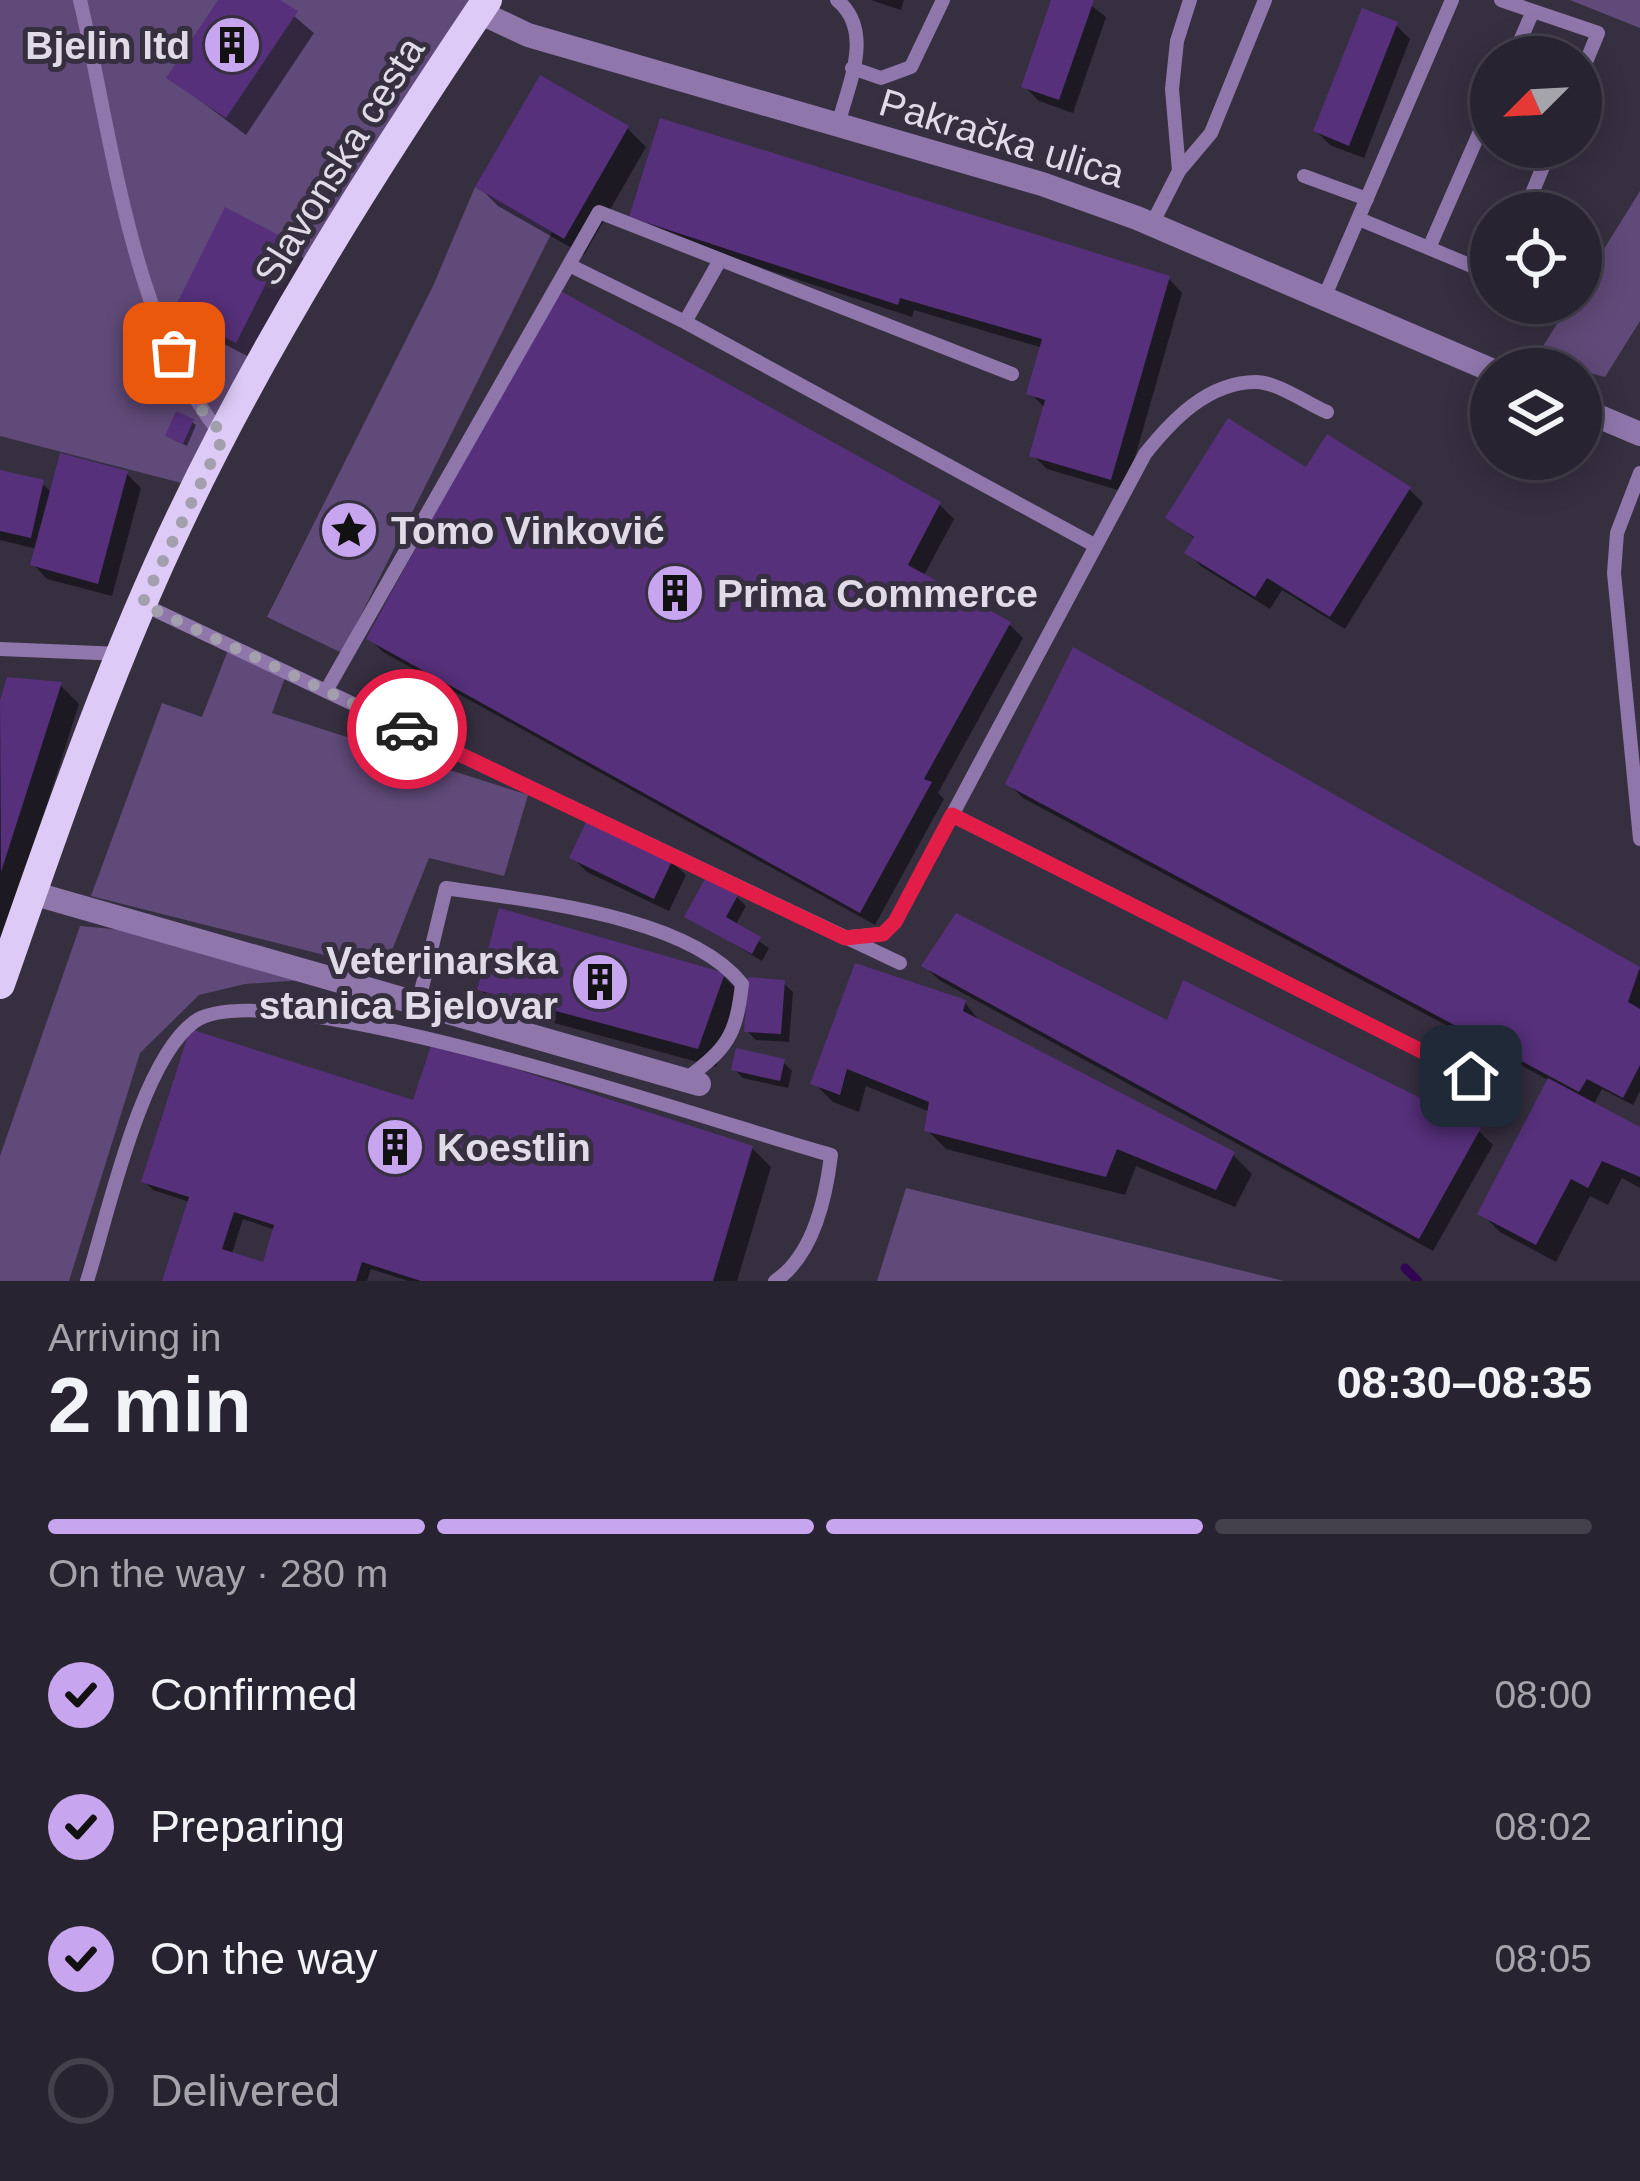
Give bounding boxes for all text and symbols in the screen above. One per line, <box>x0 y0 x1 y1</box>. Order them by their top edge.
building icon: Bjelin ltd <box>201 14 263 76</box>
place label: Bjelin ltd <box>25 24 190 67</box>
street label: Slavonska cesta <box>246 29 433 293</box>
north arrow <box>1470 36 1602 168</box>
map controls <box>1470 36 1602 480</box>
street label: Pakračka ulica <box>874 80 1130 196</box>
button: locate <box>1470 192 1602 324</box>
pin <box>123 302 225 404</box>
icon: bag <box>141 320 207 386</box>
button: layers <box>1470 348 1602 480</box>
place icon: Tomo Vinković <box>318 499 380 561</box>
place label: Tomo Vinković <box>391 509 665 552</box>
building icon: Prima Commerce <box>644 562 706 624</box>
place label: Prima Commerce <box>717 572 1038 615</box>
courier <box>347 669 467 789</box>
icon: car <box>374 696 440 762</box>
place label: Veterinarska stanica Bjelovar <box>259 939 558 1027</box>
building icon: Veterinarska stanica Bjelovar <box>569 951 631 1013</box>
pin <box>1420 1025 1522 1127</box>
icon: home <box>1438 1043 1504 1109</box>
building icon: Koestlin <box>364 1116 426 1178</box>
place label: Koestlin <box>437 1126 591 1169</box>
text: Arriving in <box>48 1316 221 1359</box>
text: 08:30–08:35 <box>1337 1357 1592 1408</box>
text: 2 min <box>48 1361 252 1449</box>
text: On the way · 280 m <box>48 1552 388 1595</box>
icon: check <box>48 1662 114 1728</box>
text: Confirmed <box>150 1669 358 1720</box>
text: 08:00 <box>1494 1673 1592 1716</box>
icon: check <box>48 1794 114 1860</box>
text: Preparing <box>150 1801 345 1852</box>
text: 08:02 <box>1494 1805 1592 1848</box>
icon: check <box>48 1926 114 1992</box>
text: On the way <box>150 1933 378 1984</box>
text: 08:05 <box>1494 1937 1592 1980</box>
text: Delivered <box>150 2065 340 2116</box>

